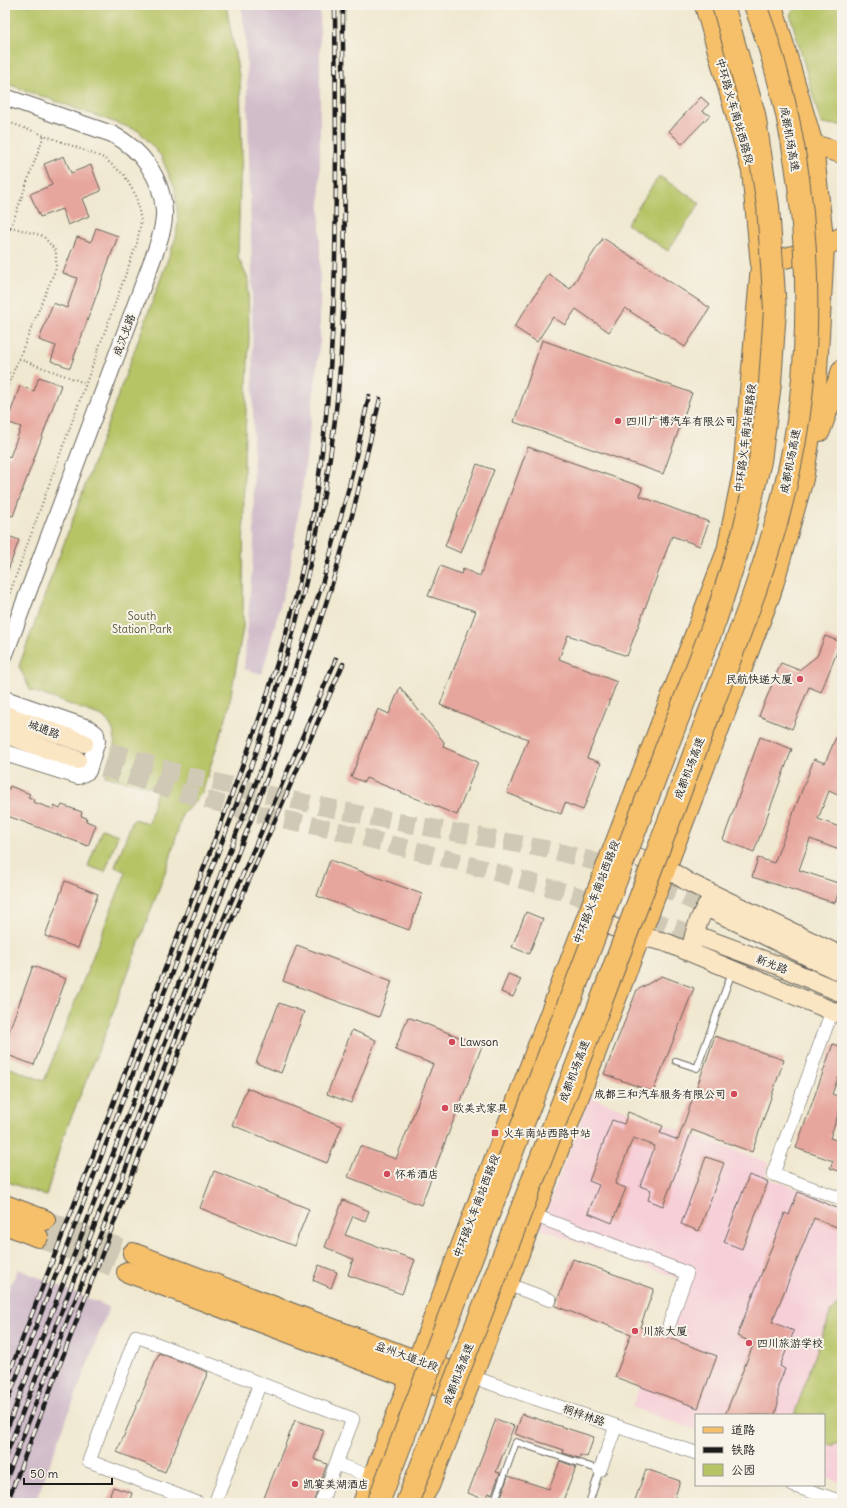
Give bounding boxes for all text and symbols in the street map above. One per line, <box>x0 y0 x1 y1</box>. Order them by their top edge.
street label: 中环路火车南站西路段 <box>713 56 757 166</box>
street label: 成都机场高速 <box>777 105 803 173</box>
street label: 成汉北路 <box>110 312 138 358</box>
street label: 中环路火车南站西路段 <box>731 383 759 493</box>
place label: 四川广博汽车有限公司 <box>626 414 736 428</box>
marker: 四川广博汽车有限公司 <box>613 416 623 426</box>
street label: 成都机场高速 <box>777 427 803 495</box>
park label: South Station Park <box>112 609 172 636</box>
place label: 民航快递大厦 <box>726 672 792 686</box>
marker: 民航快递大厦 <box>795 674 805 684</box>
street label: 城通路 <box>26 717 62 741</box>
street label: 成都机场高速 <box>671 735 707 801</box>
street label: 中环路火车南站西路段 <box>570 838 622 946</box>
street label: 新光路 <box>754 952 790 976</box>
place label: Lawson <box>460 1035 498 1049</box>
marker: Lawson <box>447 1037 457 1047</box>
street label: 成都机场高速 <box>556 1038 592 1104</box>
place label: 成都三和汽车服务有限公司 <box>594 1087 726 1101</box>
marker: 成都三和汽车服务有限公司 <box>729 1089 739 1099</box>
place label: 欧美式家具 <box>453 1101 508 1115</box>
marker: 欧美式家具 <box>440 1103 450 1113</box>
place label: 火车南站西路中站 <box>503 1126 591 1140</box>
marker: 火车南站西路中站 <box>490 1128 500 1138</box>
street label: 中环路火车南站西路段 <box>450 1152 502 1260</box>
place label: 怀希酒店 <box>395 1167 439 1181</box>
marker: 怀希酒店 <box>382 1169 392 1179</box>
place label: 川旅大厦 <box>643 1324 687 1338</box>
marker: 川旅大厦 <box>630 1326 640 1336</box>
place label: 四川旅游学校 <box>757 1336 823 1350</box>
street label: 益州大道北段 <box>374 1338 440 1374</box>
marker: 四川旅游学校 <box>744 1338 754 1348</box>
street label: 成都机场高速 <box>440 1341 476 1407</box>
street label: 桐梓林路 <box>561 1401 607 1429</box>
legend <box>695 1414 825 1486</box>
text: 道路 <box>731 1422 755 1437</box>
text: 铁路 <box>731 1442 755 1457</box>
scale bar <box>24 1460 112 1486</box>
text: 公园 <box>731 1462 755 1477</box>
text: 50 m <box>30 1466 59 1481</box>
place label: 凯宴美湖酒店 <box>303 1477 369 1491</box>
marker: 凯宴美湖酒店 <box>290 1479 300 1489</box>

